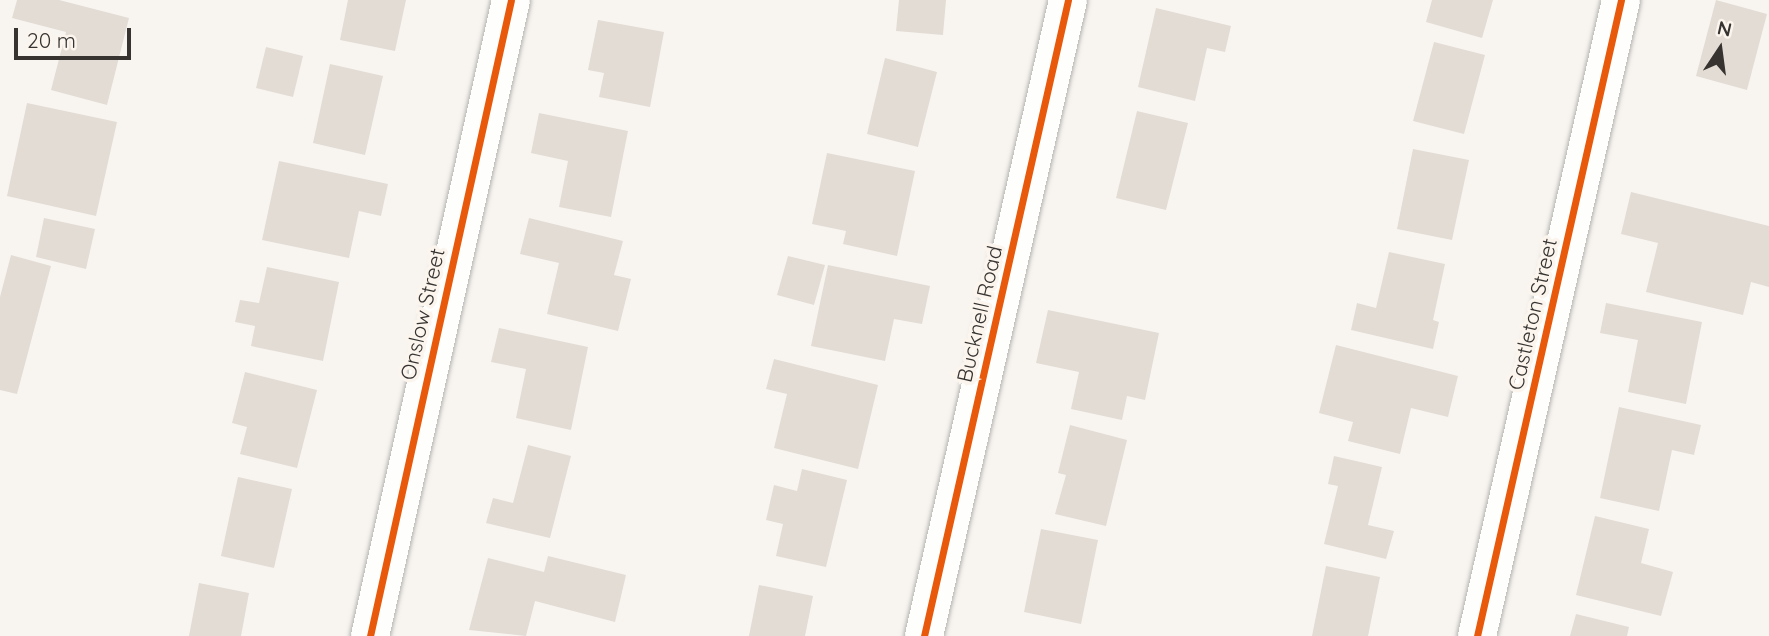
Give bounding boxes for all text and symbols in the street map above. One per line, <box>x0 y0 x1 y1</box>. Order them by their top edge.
scale bar <box>18 14 135 58</box>
north arrow <box>1685 14 1755 84</box>
text: N <box>1715 15 1734 42</box>
text: 20 m <box>27 27 76 53</box>
street label: Castleton Street <box>1502 236 1562 392</box>
street label: Bucknell Road <box>951 243 1007 385</box>
street label: Onslow Street <box>395 246 449 382</box>

